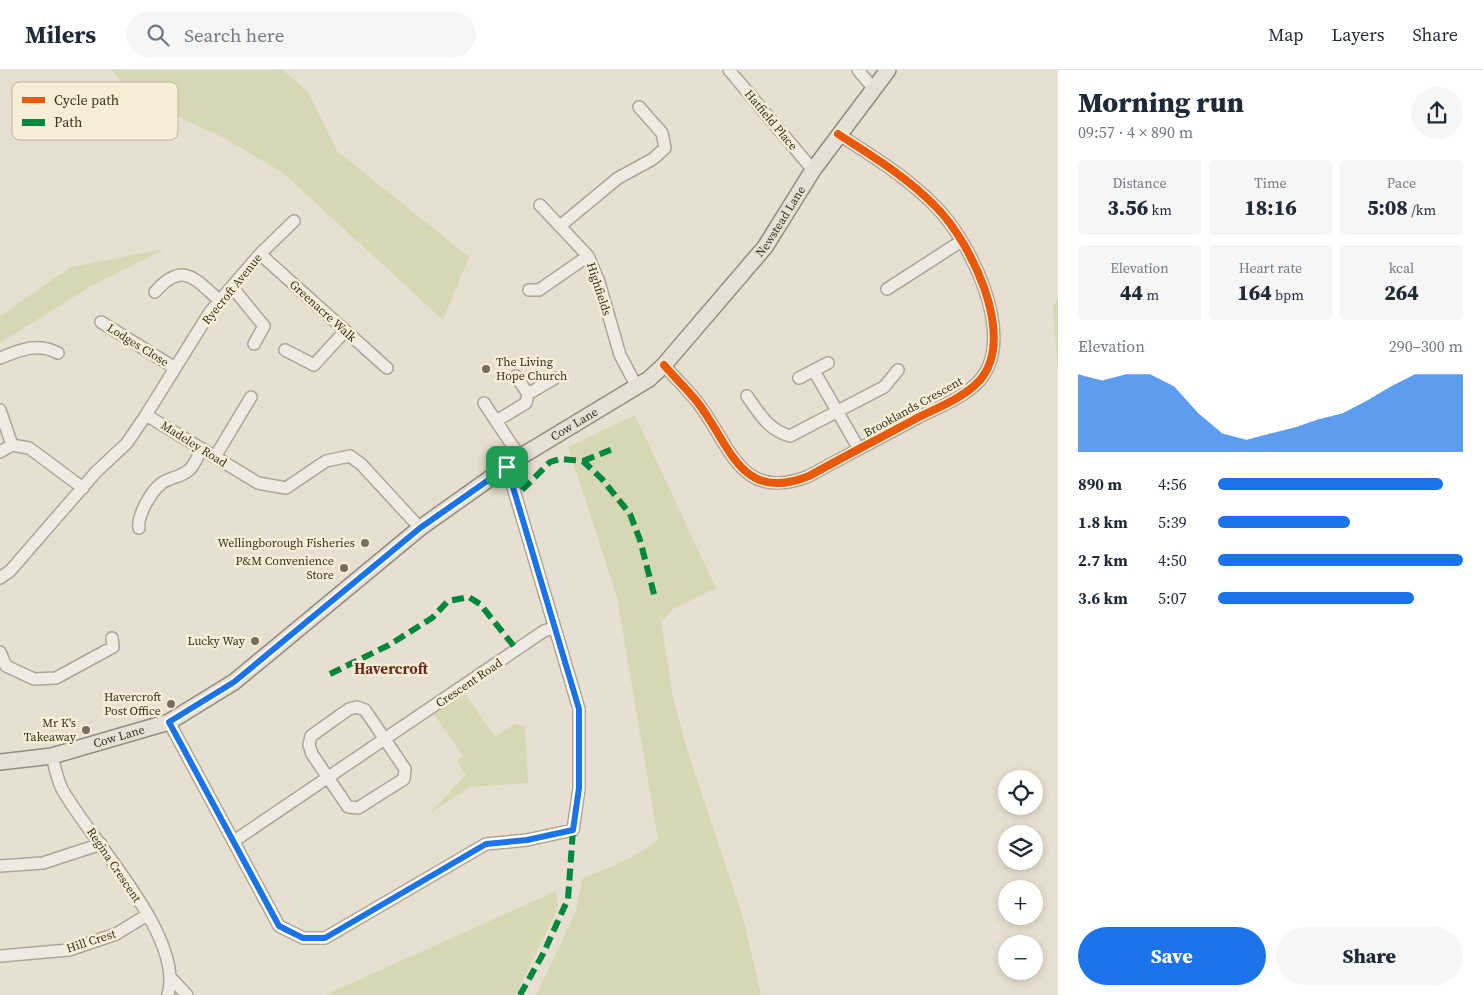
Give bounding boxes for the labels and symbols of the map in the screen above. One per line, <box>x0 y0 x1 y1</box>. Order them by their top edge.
legend <box>12 82 178 140</box>
street label: Hatfield Place <box>741 86 801 154</box>
text: Cycle path <box>54 90 119 110</box>
text: Path <box>54 112 82 132</box>
street label: Newstead Lane <box>752 183 809 260</box>
street label: Ryecroft Avenue <box>198 250 266 328</box>
street label: Highfields <box>583 260 615 318</box>
street label: Greenacre Walk <box>286 277 360 346</box>
street label: Lodges Close <box>104 320 172 370</box>
place label: The Living Hope Church <box>496 354 567 384</box>
marker: The Living Hope Church <box>480 363 492 375</box>
street label: Brooklands Crescent <box>861 373 965 441</box>
street label: Cow Lane <box>548 404 601 445</box>
street label: Madeley Road <box>158 417 230 471</box>
pin <box>486 446 528 488</box>
place label: Wellingborough Fisheries <box>217 535 355 551</box>
marker: Wellingborough Fisheries <box>359 537 371 549</box>
place label: P&M Convenience Store <box>235 553 334 583</box>
marker: P&M Convenience Store <box>338 562 350 574</box>
place label: Lucky Way <box>188 633 246 649</box>
marker: Lucky Way <box>249 635 261 647</box>
street label: Crescent Road <box>433 655 506 711</box>
district label: Havercroft <box>354 658 429 679</box>
place label: Havercroft Post Office <box>104 689 161 719</box>
marker: Havercroft Post Office <box>165 698 177 710</box>
place label: Mr K's Takeaway <box>24 715 77 745</box>
street label: Cow Lane <box>91 722 146 752</box>
marker: Mr K's Takeaway <box>80 724 92 736</box>
street label: Regina Crescent <box>83 825 145 906</box>
street label: Hill Crest <box>64 926 118 956</box>

